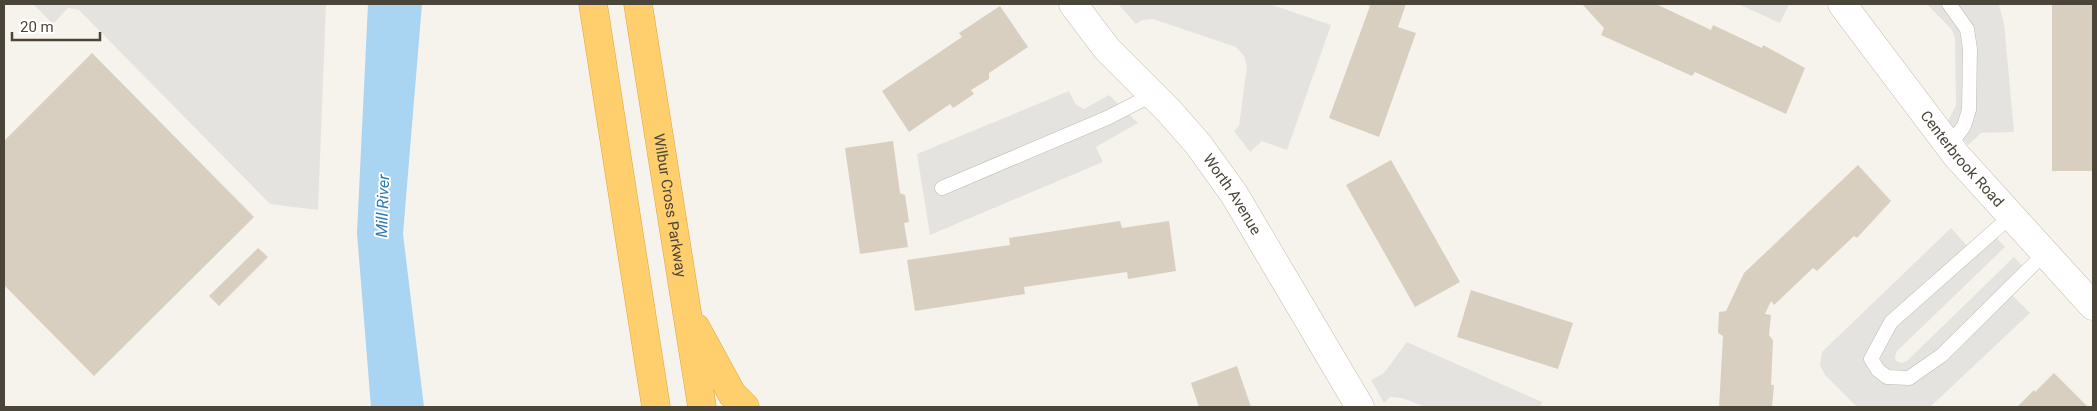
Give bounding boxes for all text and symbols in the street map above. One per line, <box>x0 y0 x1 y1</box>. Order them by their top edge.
scale bar <box>12 10 100 42</box>
text: 20 m <box>20 18 54 36</box>
street label: Centerbrook Road <box>1917 107 2008 211</box>
street label: Wilbur Cross Parkway <box>650 132 690 279</box>
street label: Worth Avenue <box>1199 150 1265 238</box>
water label: Mill River <box>372 173 393 238</box>

